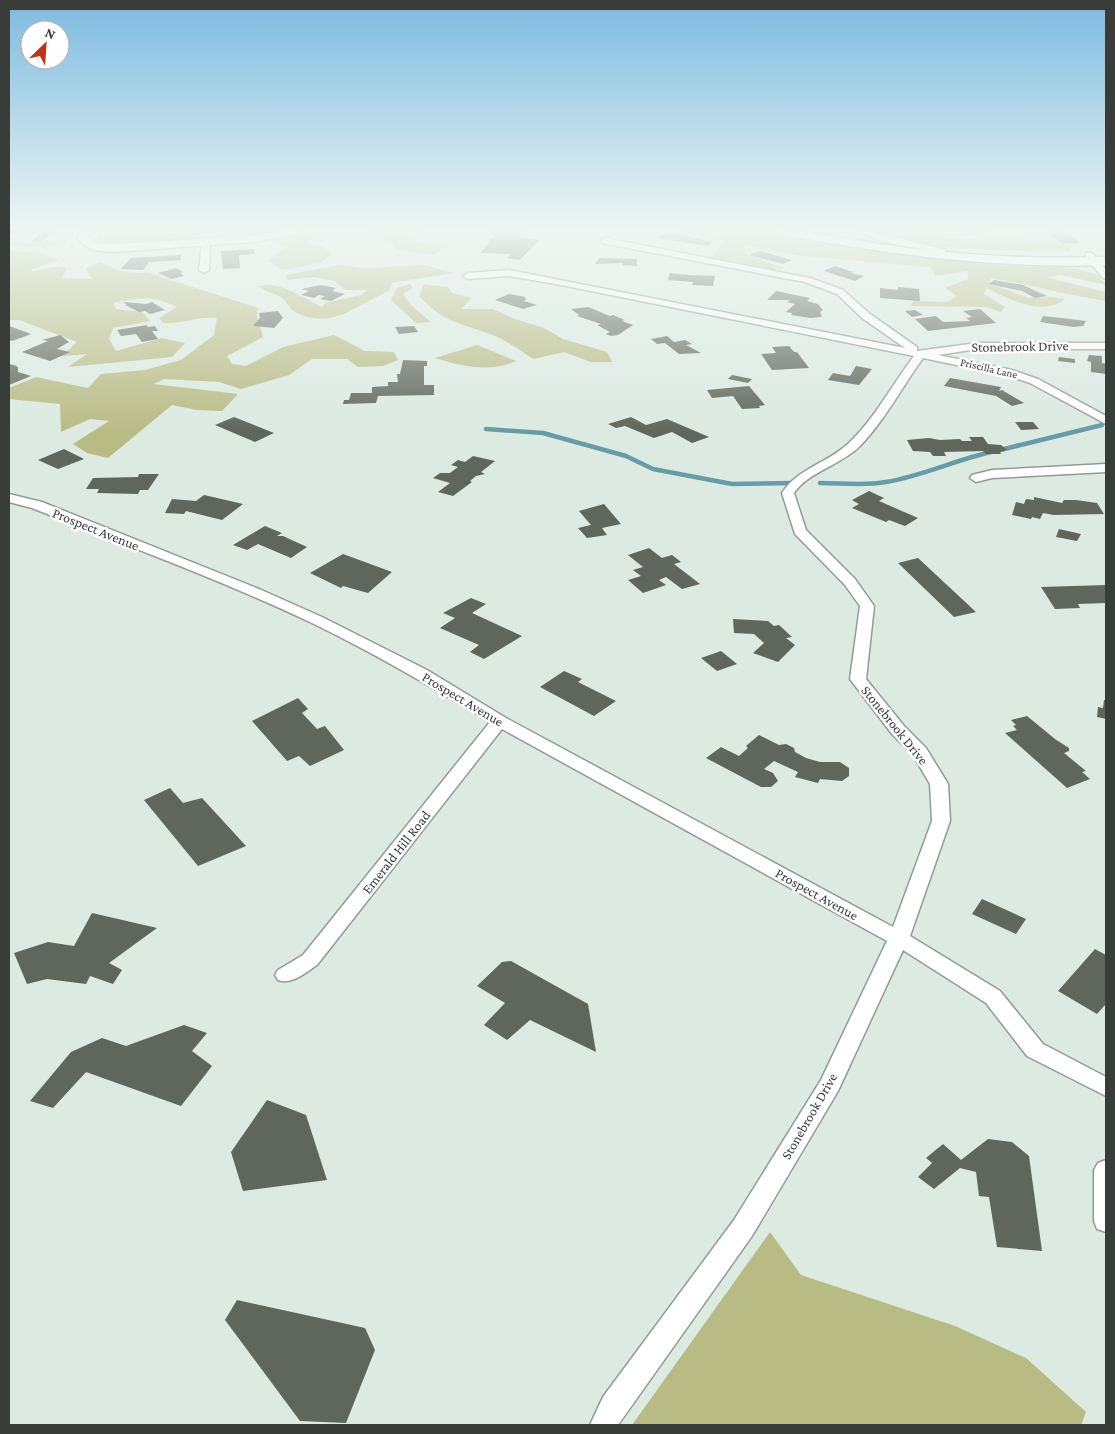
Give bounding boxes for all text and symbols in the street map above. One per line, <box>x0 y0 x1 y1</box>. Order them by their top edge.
north arrow <box>20 20 70 70</box>
text: N <box>43 24 59 43</box>
street label: Stonebrook Drive <box>971 337 1069 355</box>
street label: Priscilla Lane <box>959 356 1019 380</box>
street label: Prospect Avenue <box>50 504 142 554</box>
street label: Prospect Avenue <box>419 668 507 730</box>
street label: Stonebrook Drive <box>858 682 932 768</box>
street label: Emerald Hill Road <box>359 807 434 897</box>
street label: Prospect Avenue <box>773 865 861 923</box>
street label: Stonebrook Drive <box>778 1070 840 1162</box>

